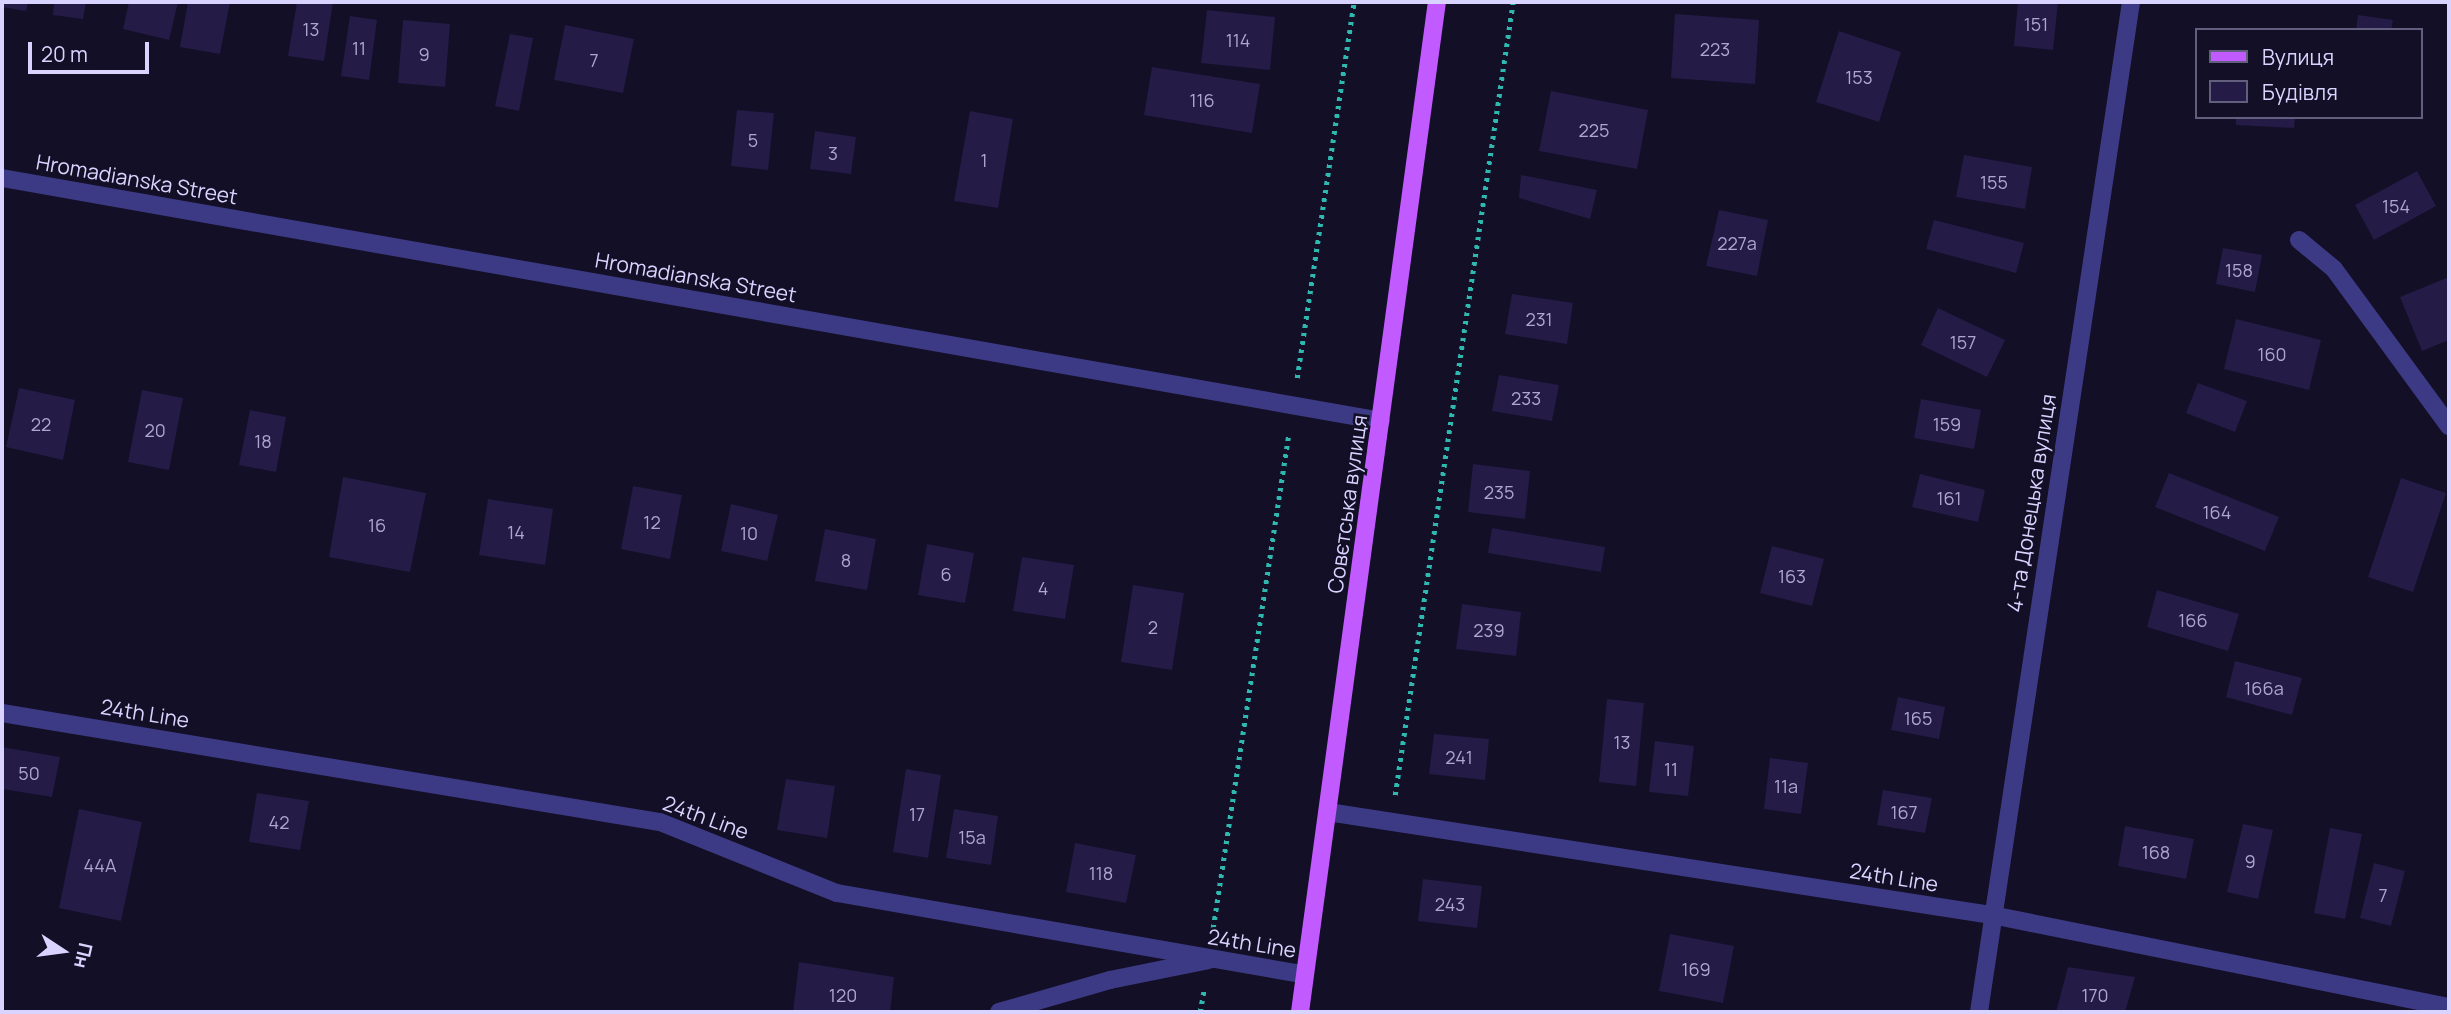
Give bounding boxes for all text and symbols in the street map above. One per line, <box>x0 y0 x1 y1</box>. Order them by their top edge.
house number: 151 <box>2024 13 2048 35</box>
house number: 13 <box>303 18 319 40</box>
scale bar <box>32 28 152 72</box>
legend <box>2196 28 2423 119</box>
house number: 114 <box>1226 29 1250 51</box>
house number: 11 <box>352 37 366 59</box>
house number: 223 <box>1700 38 1730 60</box>
text: 20 m <box>41 40 88 68</box>
house number: 9 <box>418 43 430 65</box>
text: Вулиця <box>2262 43 2334 71</box>
house number: 7 <box>589 49 599 71</box>
house number: 153 <box>1845 66 1873 88</box>
text: Будівля <box>2262 78 2338 106</box>
house number: 116 <box>1189 89 1215 111</box>
house number: 225 <box>1579 119 1609 141</box>
house number: 5 <box>748 129 758 151</box>
house number: 3 <box>828 142 838 164</box>
street label: Hromadianska Street <box>34 149 240 209</box>
house number: 1 <box>980 149 988 171</box>
house number: 155 <box>1980 171 2008 193</box>
house number: 154 <box>2382 195 2410 217</box>
house number: 227а <box>1717 232 1757 254</box>
street label: Hromadianska Street <box>593 247 799 307</box>
house number: 158 <box>2225 259 2253 281</box>
house number: 231 <box>1525 308 1553 330</box>
house number: 157 <box>1950 331 1976 353</box>
house number: 160 <box>2257 343 2287 365</box>
house number: 233 <box>1511 387 1541 409</box>
street label: 4-та Донецька вулиця <box>2001 392 2061 614</box>
house number: 22 <box>31 413 51 435</box>
street label: Совєтська вулиця <box>1322 413 1372 595</box>
house number: 159 <box>1933 413 1961 435</box>
house number: 20 <box>144 419 166 441</box>
house number: 18 <box>254 430 272 452</box>
house number: 235 <box>1484 481 1514 503</box>
house number: 161 <box>1937 487 1961 509</box>
house number: 164 <box>2203 501 2231 523</box>
house number: 12 <box>643 511 661 533</box>
house number: 16 <box>368 514 386 536</box>
house number: 14 <box>507 521 525 543</box>
house number: 10 <box>740 522 758 544</box>
house number: 8 <box>841 549 851 571</box>
house number: 6 <box>940 563 952 585</box>
house number: 163 <box>1778 565 1806 587</box>
house number: 4 <box>1038 577 1048 599</box>
house number: 166 <box>2178 609 2208 631</box>
house number: 2 <box>1148 616 1158 638</box>
house number: 239 <box>1473 619 1505 641</box>
house number: 166а <box>2244 677 2284 699</box>
street label: 24th Line <box>99 694 191 732</box>
house number: 165 <box>1904 707 1932 729</box>
house number: 13 <box>1614 731 1630 753</box>
house number: 241 <box>1445 746 1473 768</box>
house number: 11 <box>1664 758 1678 780</box>
house number: 50 <box>18 762 40 784</box>
house number: 11а <box>1774 775 1798 797</box>
street label: 24th Line <box>660 790 752 844</box>
house number: 167 <box>1890 801 1918 823</box>
house number: 17 <box>909 803 925 825</box>
house number: 42 <box>269 811 289 833</box>
house number: 15а <box>958 826 986 848</box>
house number: 168 <box>2142 841 2170 863</box>
house number: 9 <box>2244 850 2256 872</box>
house number: 44А <box>84 854 116 876</box>
street label: 24th Line <box>1848 858 1940 896</box>
house number: 118 <box>1089 862 1113 884</box>
house number: 7 <box>2378 884 2388 906</box>
house number: 243 <box>1435 893 1465 915</box>
north arrow <box>28 916 98 986</box>
street label: 24th Line <box>1206 924 1298 962</box>
text: Пн <box>68 940 99 971</box>
house number: 169 <box>1681 958 1711 980</box>
house number: 120 <box>829 984 857 1006</box>
house number: 170 <box>2081 984 2109 1006</box>

